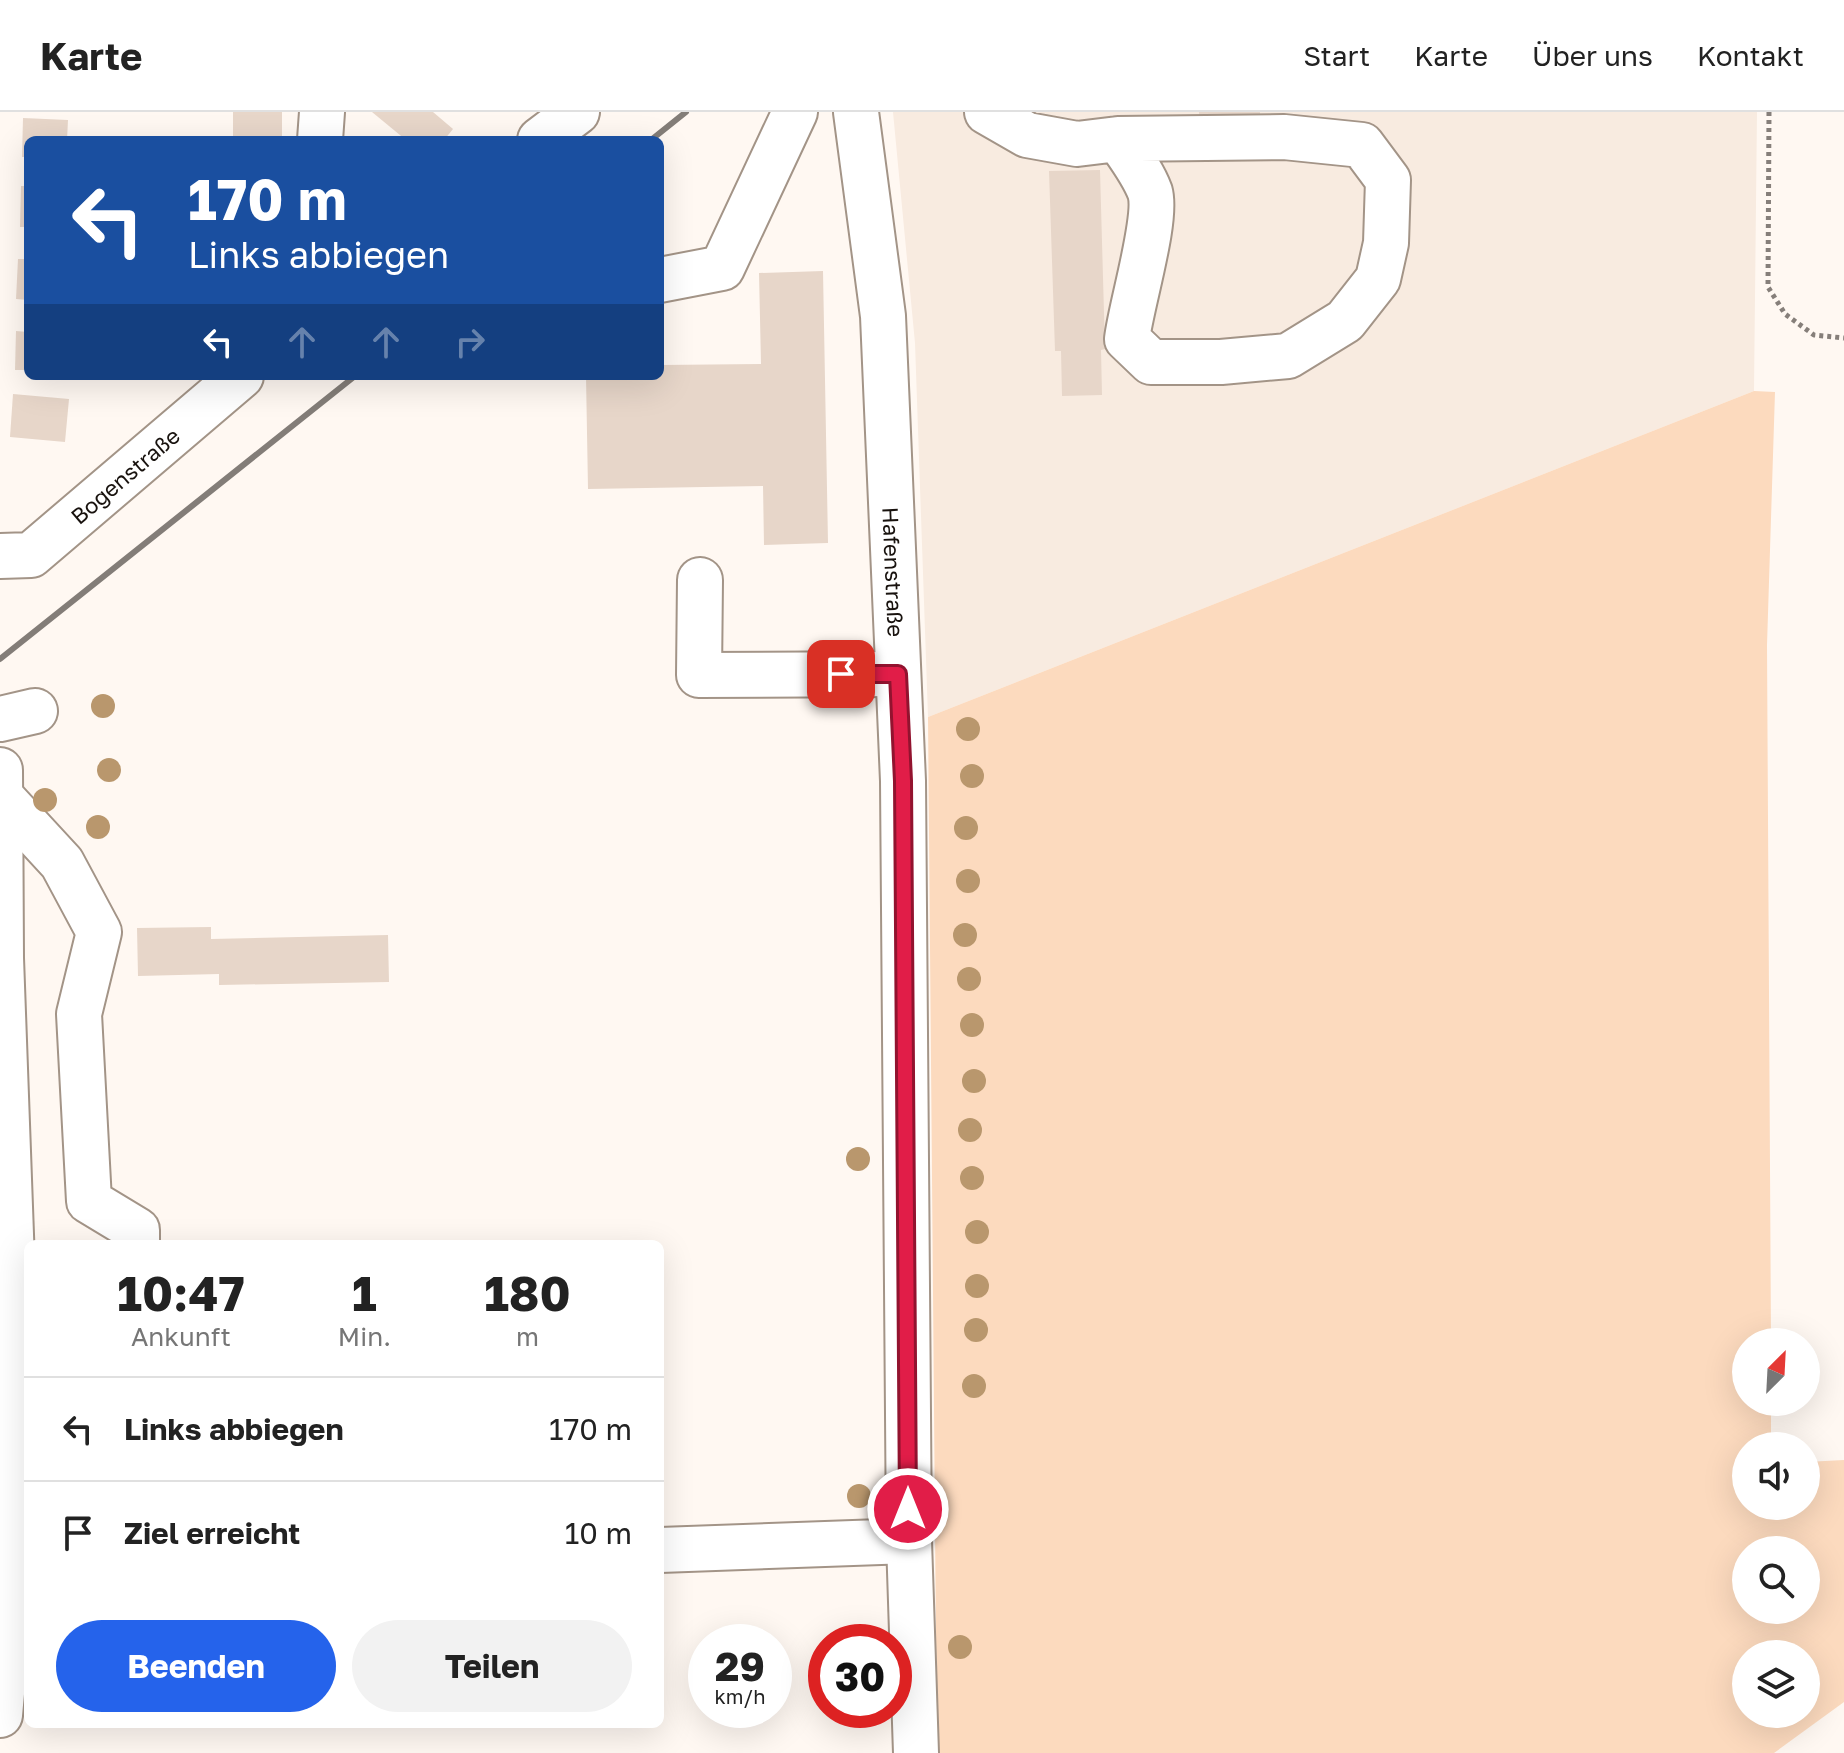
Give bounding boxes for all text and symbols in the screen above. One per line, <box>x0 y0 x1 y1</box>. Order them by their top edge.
text: Karte <box>40 33 142 78</box>
text: Start <box>1303 39 1370 72</box>
text: Karte <box>1414 39 1488 72</box>
text: Über uns <box>1532 39 1653 72</box>
text: Kontakt <box>1697 39 1804 72</box>
text: 170 m <box>188 165 347 232</box>
icon: left <box>56 168 160 272</box>
text: Links abbiegen <box>188 233 449 276</box>
icon: left <box>196 320 240 364</box>
icon: ahead <box>280 320 324 364</box>
icon: ahead <box>364 320 408 364</box>
icon: right <box>448 320 492 364</box>
street label: Bogenstraße <box>65 421 185 529</box>
street label: Hafenstraße <box>878 506 910 638</box>
pin <box>807 640 875 708</box>
icon: arrive <box>819 652 863 696</box>
text: 10:47 <box>117 1264 245 1322</box>
text: 1 <box>352 1264 377 1322</box>
text: 180 <box>484 1264 571 1322</box>
text: Ankunft <box>131 1321 231 1352</box>
text: Min. <box>338 1321 391 1352</box>
text: m <box>516 1321 539 1352</box>
north arrow <box>1732 1328 1820 1416</box>
map controls <box>1732 1328 1820 1728</box>
icon: left <box>56 1407 100 1451</box>
text: Links abbiegen <box>124 1411 344 1447</box>
text: 170 m <box>549 1411 632 1447</box>
button: sound <box>1732 1432 1820 1520</box>
position arrow <box>866 1467 950 1551</box>
icon: arrive <box>56 1511 100 1555</box>
text: Ziel erreicht <box>124 1515 300 1551</box>
text: 10 m <box>565 1515 632 1551</box>
button: search <box>1732 1536 1820 1624</box>
button: Beenden <box>56 1620 336 1712</box>
button: Teilen <box>352 1620 632 1712</box>
speed limit sign: 30 <box>808 1624 912 1728</box>
button: layers <box>1732 1640 1820 1728</box>
text: 29 <box>715 1642 765 1690</box>
text: km/h <box>715 1684 765 1708</box>

